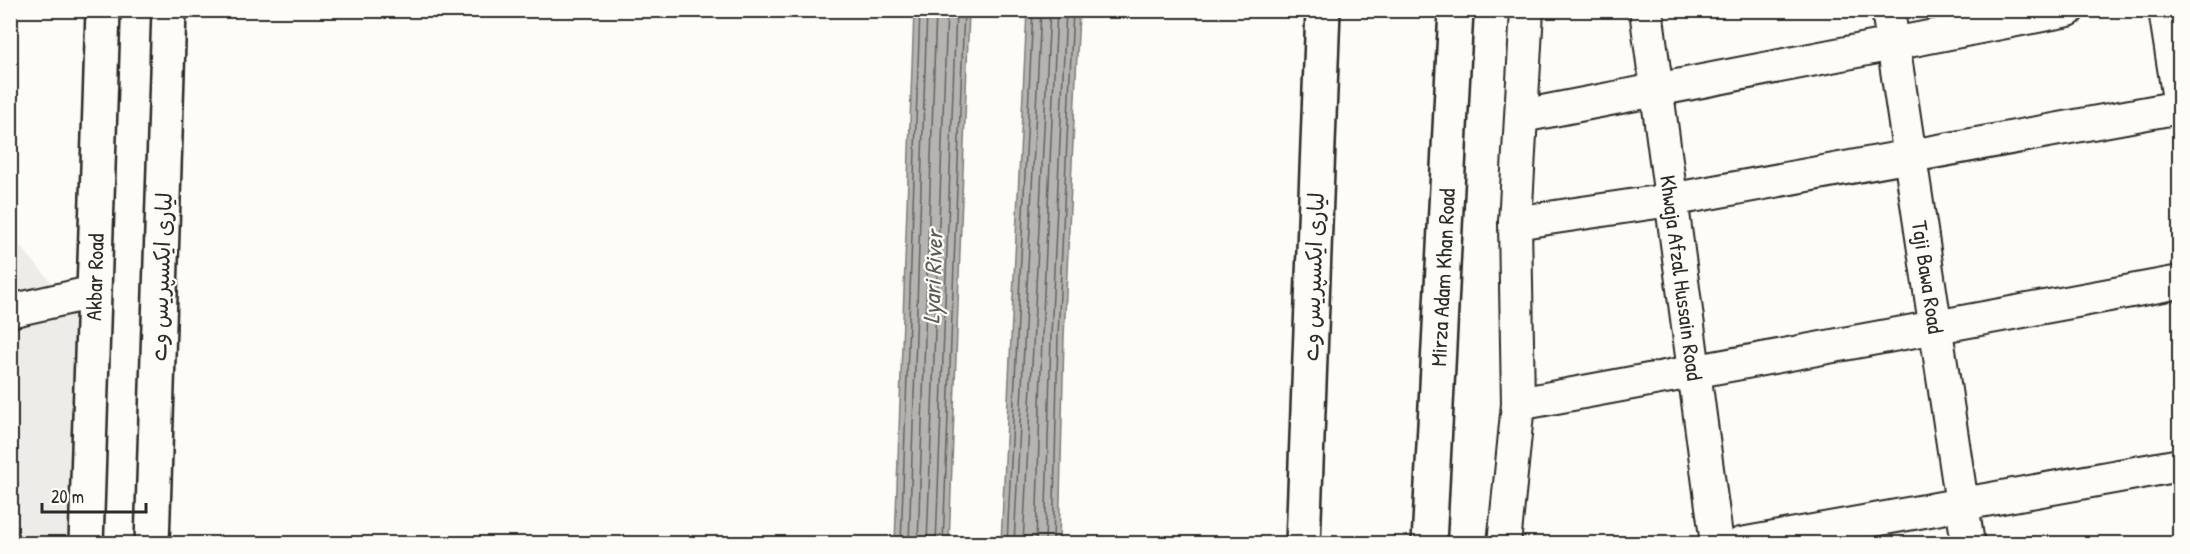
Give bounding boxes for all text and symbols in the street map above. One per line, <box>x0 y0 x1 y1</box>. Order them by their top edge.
street label: Khwaja Afzal Hussain Road <box>1653 173 1710 383</box>
street label: Mirza Adam Khan Road <box>1423 187 1462 367</box>
street label: لیاری ایکسپریس وے <box>143 192 179 362</box>
street label: لیاری ایکسپریس وے <box>1295 192 1331 362</box>
street label: Taji Bawa Road <box>1905 219 1951 336</box>
water label: Lyari River <box>914 227 951 324</box>
street label: Akbar Road <box>78 233 111 321</box>
scale bar <box>42 476 146 514</box>
text: 20 m <box>51 484 84 509</box>

